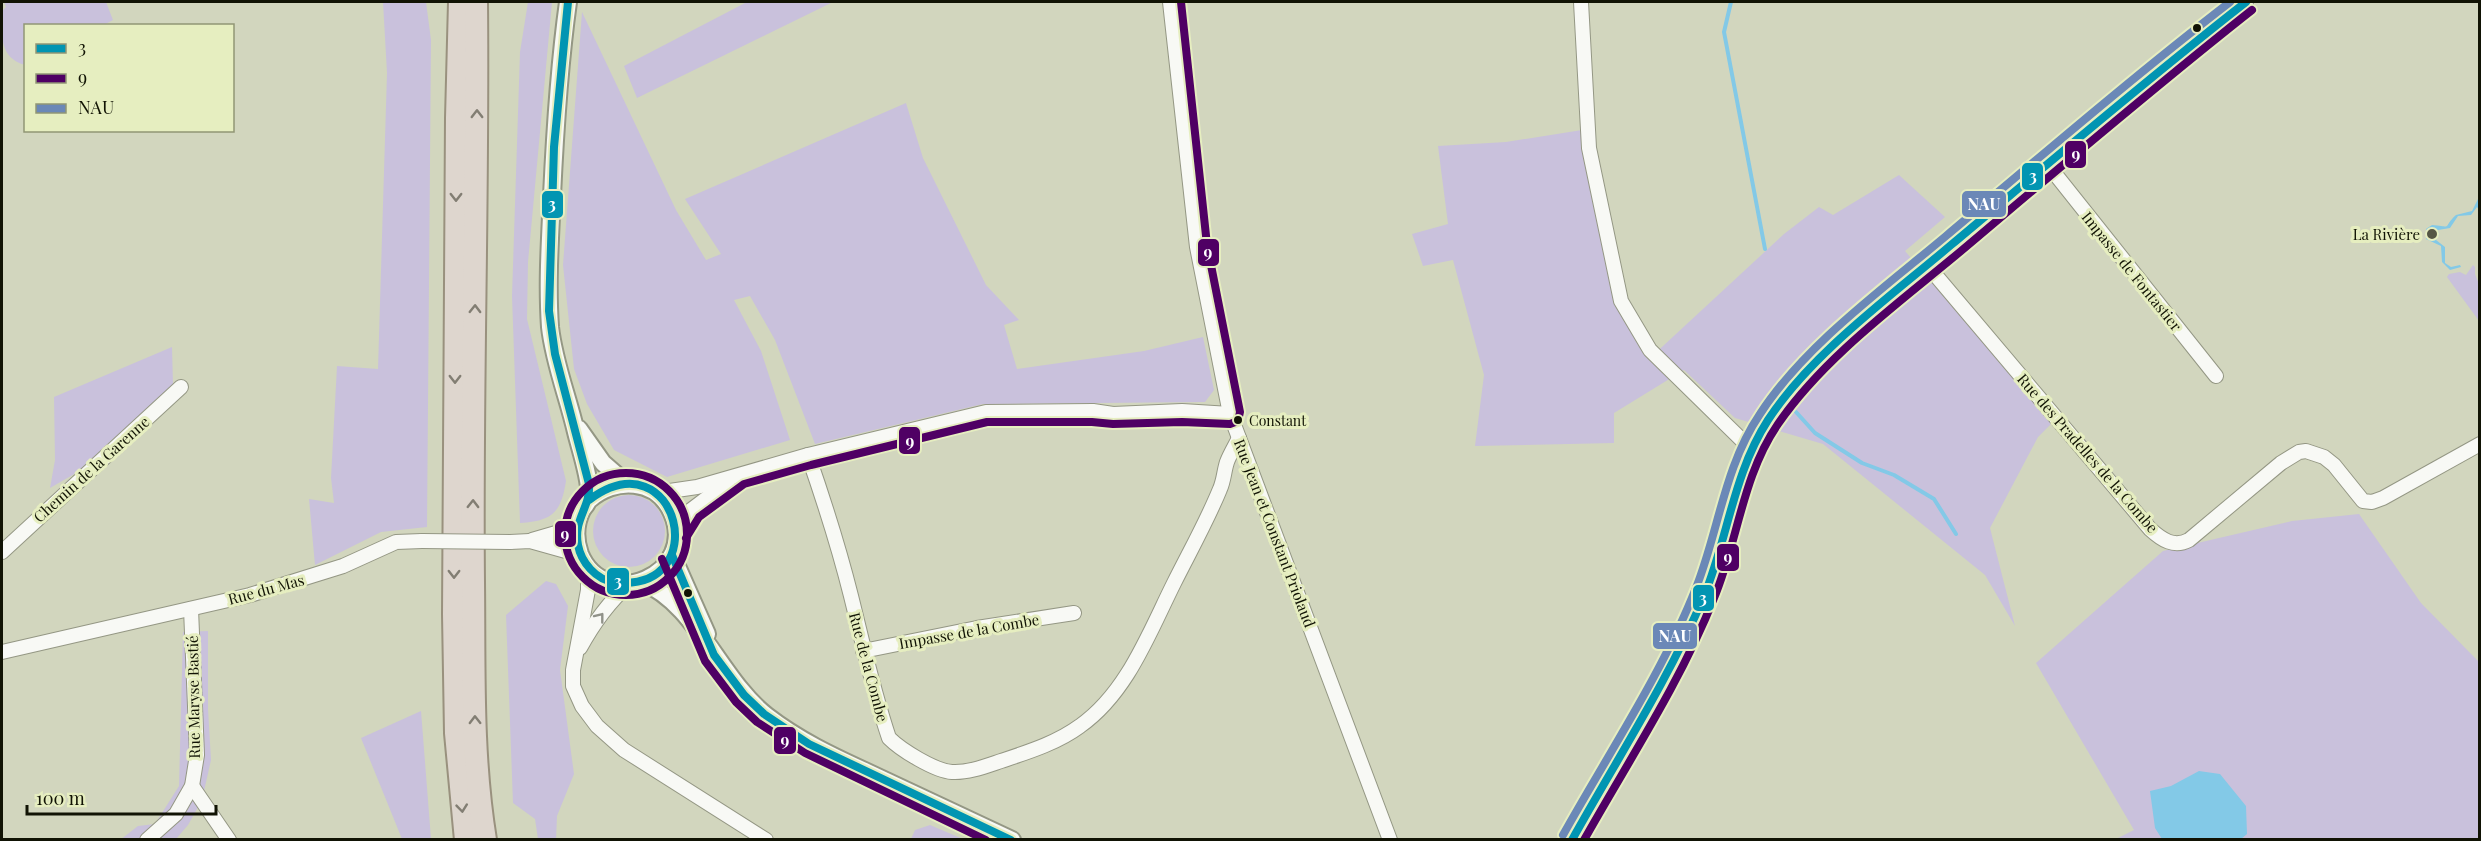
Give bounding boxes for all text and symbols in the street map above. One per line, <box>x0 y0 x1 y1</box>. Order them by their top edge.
unlabelled marker <box>2191 22 2203 34</box>
legend <box>24 24 234 132</box>
text: 3 <box>78 35 86 59</box>
text: 9 <box>78 65 87 89</box>
text: NAU <box>78 95 114 119</box>
one-way arrow <box>471 110 483 119</box>
line badge: 9 <box>2064 140 2087 169</box>
text: 9 <box>2072 143 2081 164</box>
line badge: 3 <box>2021 162 2044 191</box>
text: 3 <box>2029 165 2037 186</box>
line badge: 3 <box>541 190 564 219</box>
line badge: NAU <box>1961 190 2007 218</box>
one-way arrow <box>450 193 462 202</box>
text: 3 <box>548 193 556 214</box>
text: NAU <box>1967 193 2001 214</box>
street label: Impasse de Fontastier <box>2078 207 2187 335</box>
place label: La Rivière <box>2353 224 2420 244</box>
marker: La Rivière <box>2425 227 2439 241</box>
line badge: 9 <box>1197 238 1220 267</box>
text: 9 <box>1204 241 1213 262</box>
one-way arrow <box>469 305 481 314</box>
street label: Rue des Pradelles de la Combe <box>2013 369 2163 537</box>
one-way arrow <box>449 374 461 383</box>
place label: Constant <box>1249 411 1307 430</box>
street label: Chemin de la Garenne <box>29 412 153 526</box>
marker: Constant <box>1232 414 1244 426</box>
line badge: 9 <box>898 426 921 455</box>
text: 9 <box>906 430 915 451</box>
street label: Rue Jean et Constant Priolaud <box>1230 436 1320 630</box>
one-way arrow <box>467 500 479 509</box>
line badge: 9 <box>554 520 577 548</box>
text: 9 <box>561 523 570 544</box>
line badge: 9 <box>1716 543 1740 572</box>
text: 9 <box>1724 546 1733 567</box>
line badge: 3 <box>606 567 630 596</box>
street label: Rue du Mas <box>226 569 306 609</box>
one-way arrow <box>448 569 460 578</box>
text: 3 <box>614 570 622 591</box>
line badge: 3 <box>1692 584 1715 612</box>
unlabelled marker <box>682 587 694 599</box>
text: 3 <box>1699 587 1707 608</box>
street label: Impasse de la Combe <box>897 609 1041 653</box>
street label: Rue de la Combe <box>845 610 893 724</box>
one-way arrow <box>592 613 603 624</box>
line badge: NAU <box>1652 622 1698 650</box>
text: NAU <box>1658 625 1692 646</box>
street label: Rue Maryse Bastié <box>182 635 204 759</box>
one-way arrow <box>469 716 481 725</box>
line badge: 9 <box>773 726 797 755</box>
text: 9 <box>781 729 790 750</box>
scale bar <box>27 778 216 816</box>
text: 100 m <box>36 786 85 810</box>
one-way arrow <box>455 803 468 812</box>

